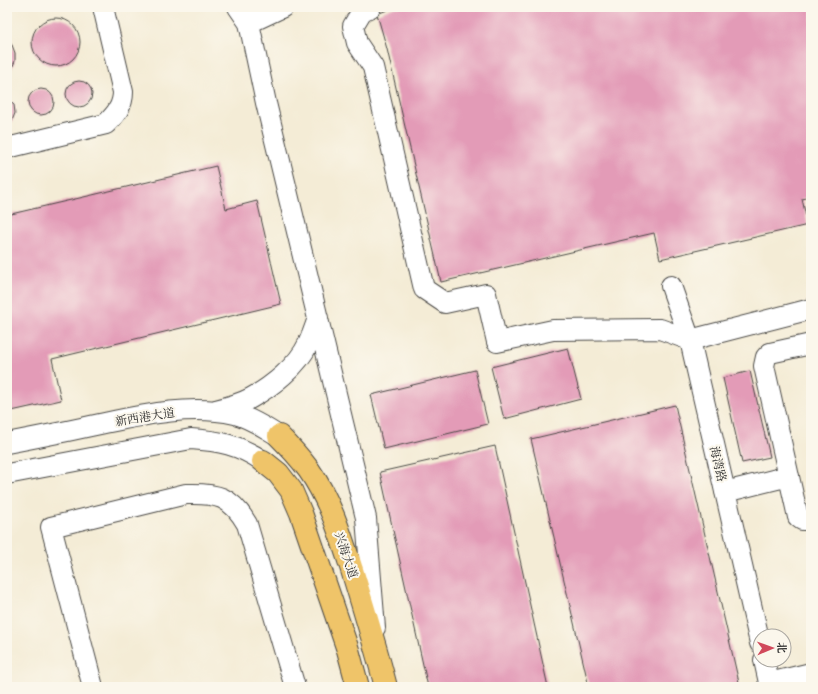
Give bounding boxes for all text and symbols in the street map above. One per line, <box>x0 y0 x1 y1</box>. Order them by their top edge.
street label: 新西港大道 <box>114 405 176 430</box>
street label: 海湾路 <box>706 445 729 483</box>
street label: 兴海大道 <box>331 530 360 580</box>
north arrow <box>752 628 792 668</box>
text: 北 <box>774 642 788 653</box>

